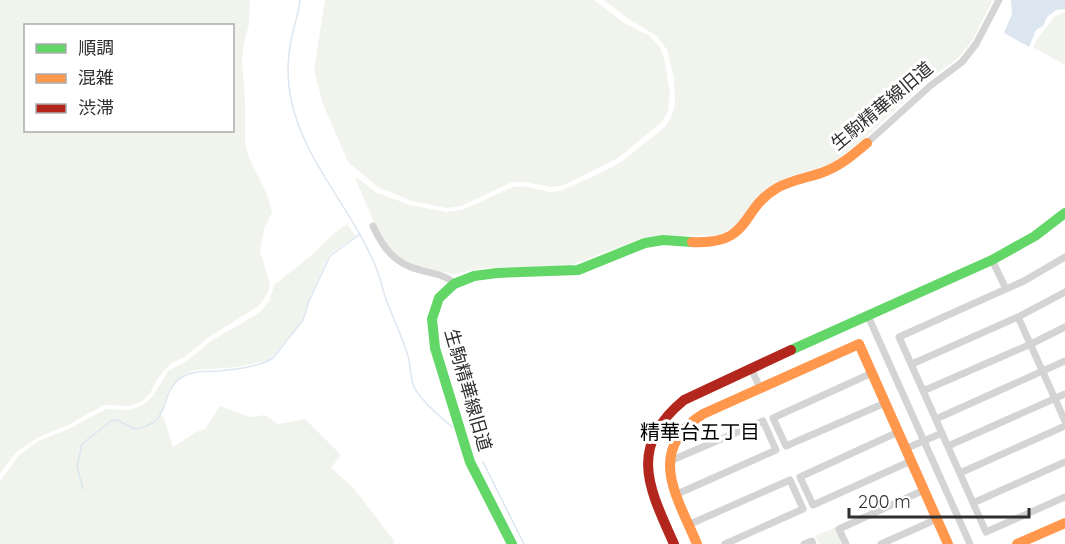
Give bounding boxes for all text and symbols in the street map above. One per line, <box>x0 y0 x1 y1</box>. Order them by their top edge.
legend <box>24 24 234 132</box>
text: 順調 <box>78 36 114 59</box>
street label: 生駒精華線旧道 <box>826 56 937 155</box>
text: 混雑 <box>78 66 114 89</box>
text: 渋滞 <box>78 96 114 119</box>
street label: 生駒精華線旧道 <box>440 326 497 454</box>
district label: 精華台五丁目 <box>640 419 760 444</box>
scale bar <box>849 481 1029 519</box>
text: 200 m <box>858 490 911 513</box>

